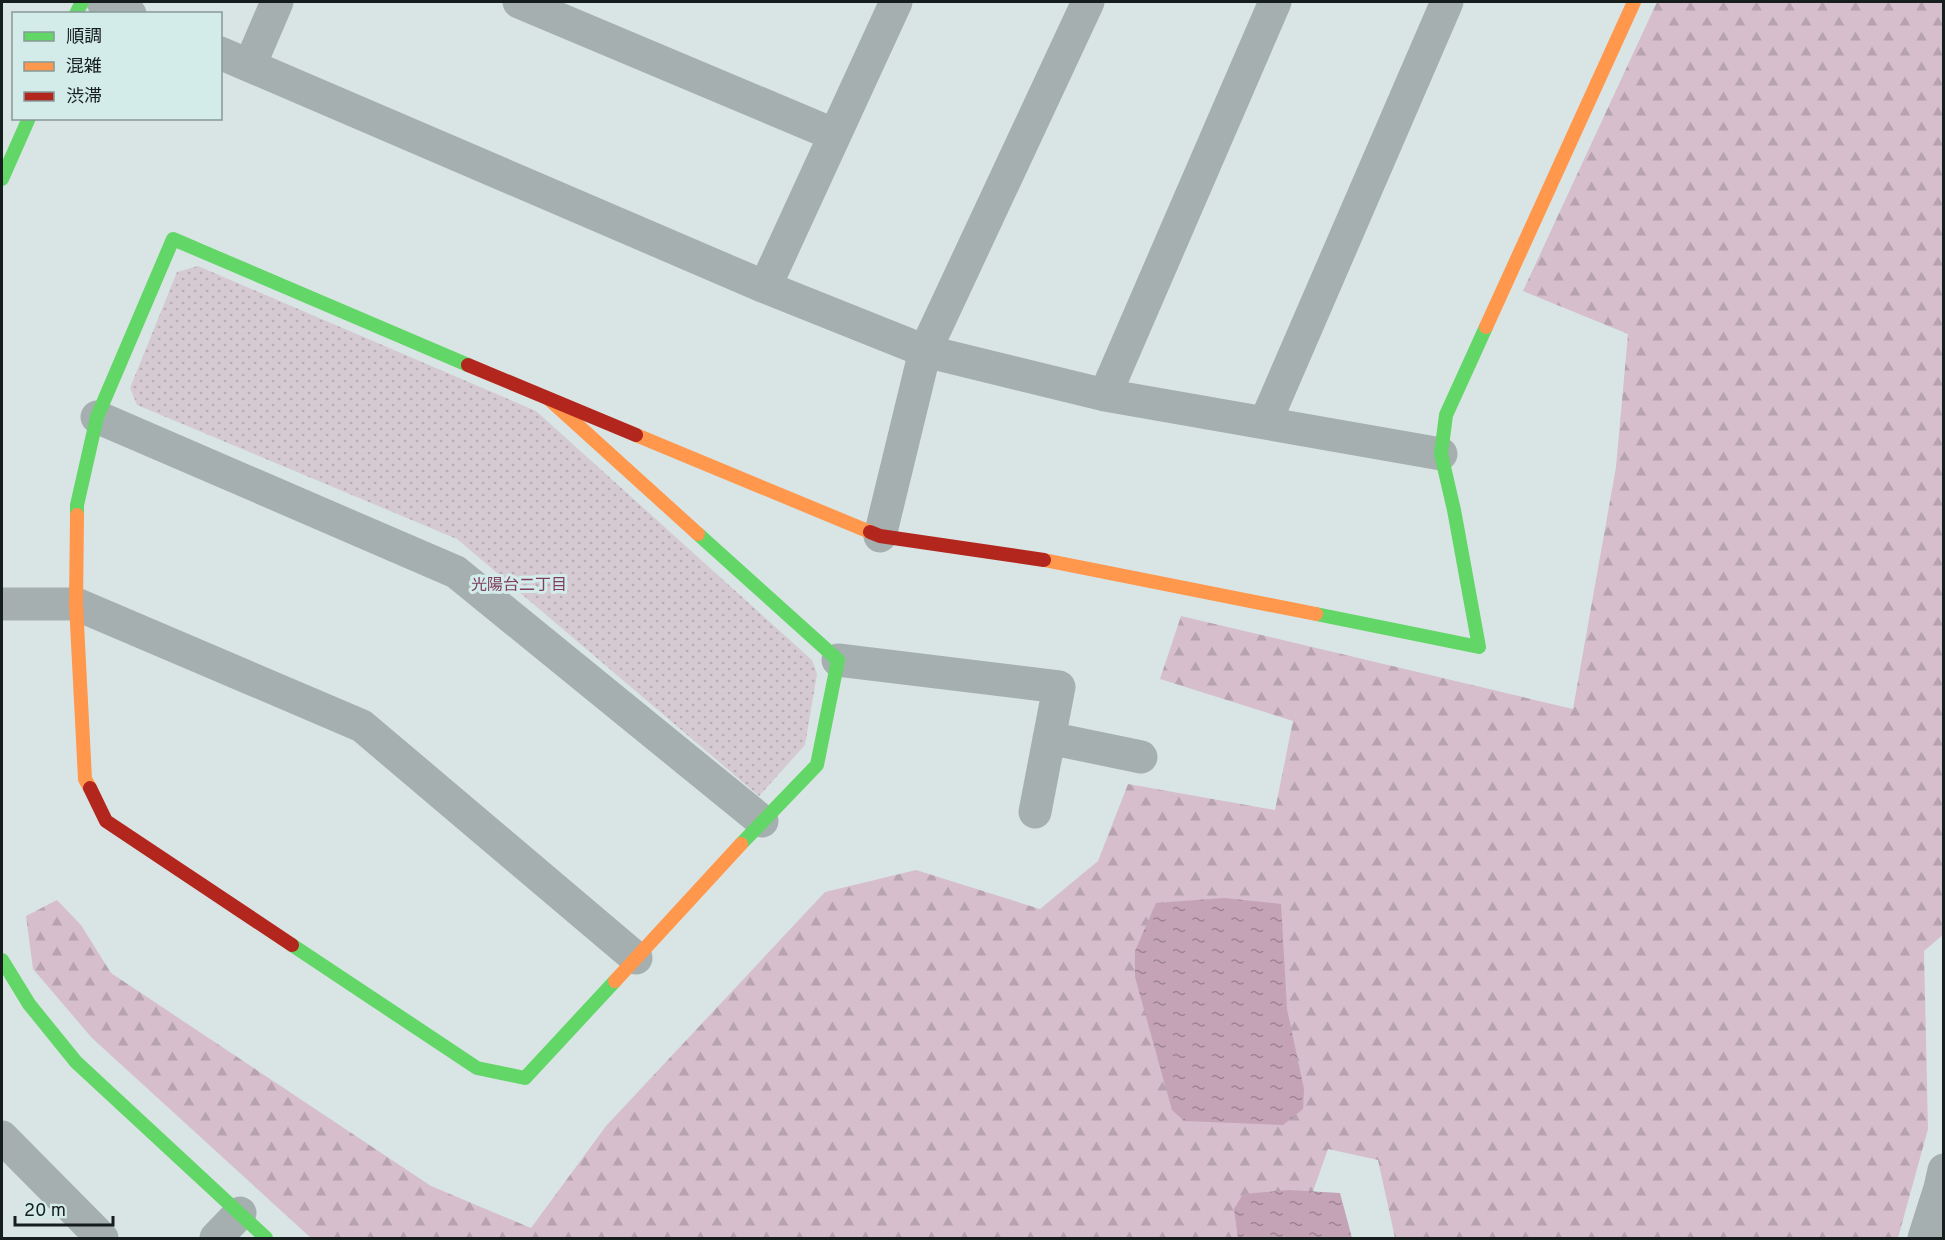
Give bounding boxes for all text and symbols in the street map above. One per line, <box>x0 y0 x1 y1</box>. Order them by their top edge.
legend <box>12 12 222 120</box>
text: 順調 <box>66 26 102 49</box>
text: 混雑 <box>66 56 102 79</box>
text: 渋滞 <box>66 86 102 109</box>
district label: 光陽台二丁目 <box>471 576 567 596</box>
scale bar <box>15 1189 112 1227</box>
text: 20 m <box>24 1200 66 1223</box>

